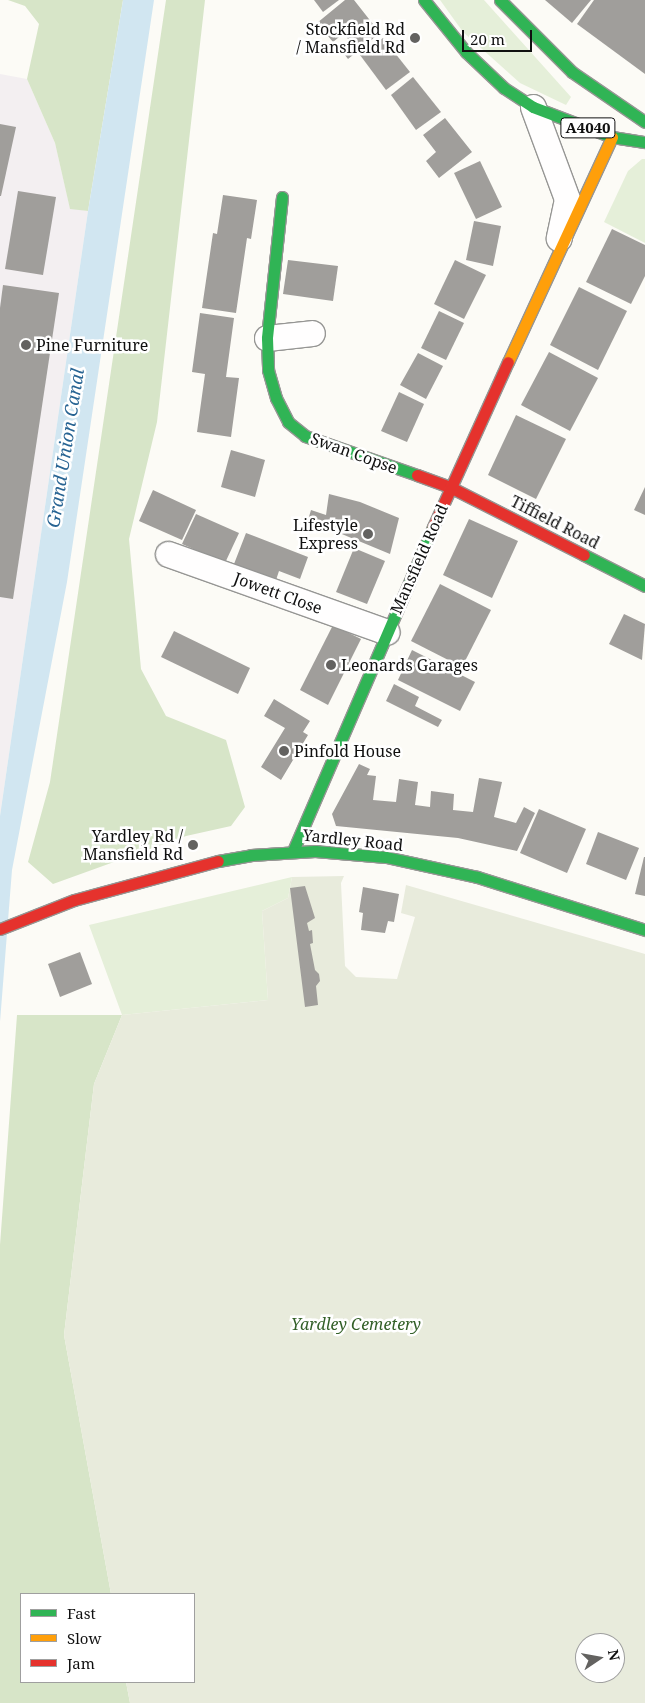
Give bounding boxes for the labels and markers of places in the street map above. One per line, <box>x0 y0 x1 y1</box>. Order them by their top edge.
place label: Stockfield Rd / Mansfield Rd <box>296 19 405 57</box>
marker: Stockfield Rd / Mansfield Rd <box>409 32 421 44</box>
place label: Pine Furniture <box>36 335 148 355</box>
marker: Pine Furniture <box>20 339 32 351</box>
place label: Lifestyle Express <box>293 515 358 553</box>
marker: Lifestyle Express <box>362 528 374 540</box>
place label: Leonards Garages <box>341 655 478 675</box>
marker: Leonards Garages <box>325 659 337 671</box>
place label: Pinfold House <box>294 741 401 761</box>
marker: Pinfold House <box>278 745 290 757</box>
place label: Yardley Rd / Mansfield Rd <box>83 826 183 864</box>
marker: Yardley Rd / Mansfield Rd <box>187 839 199 851</box>

